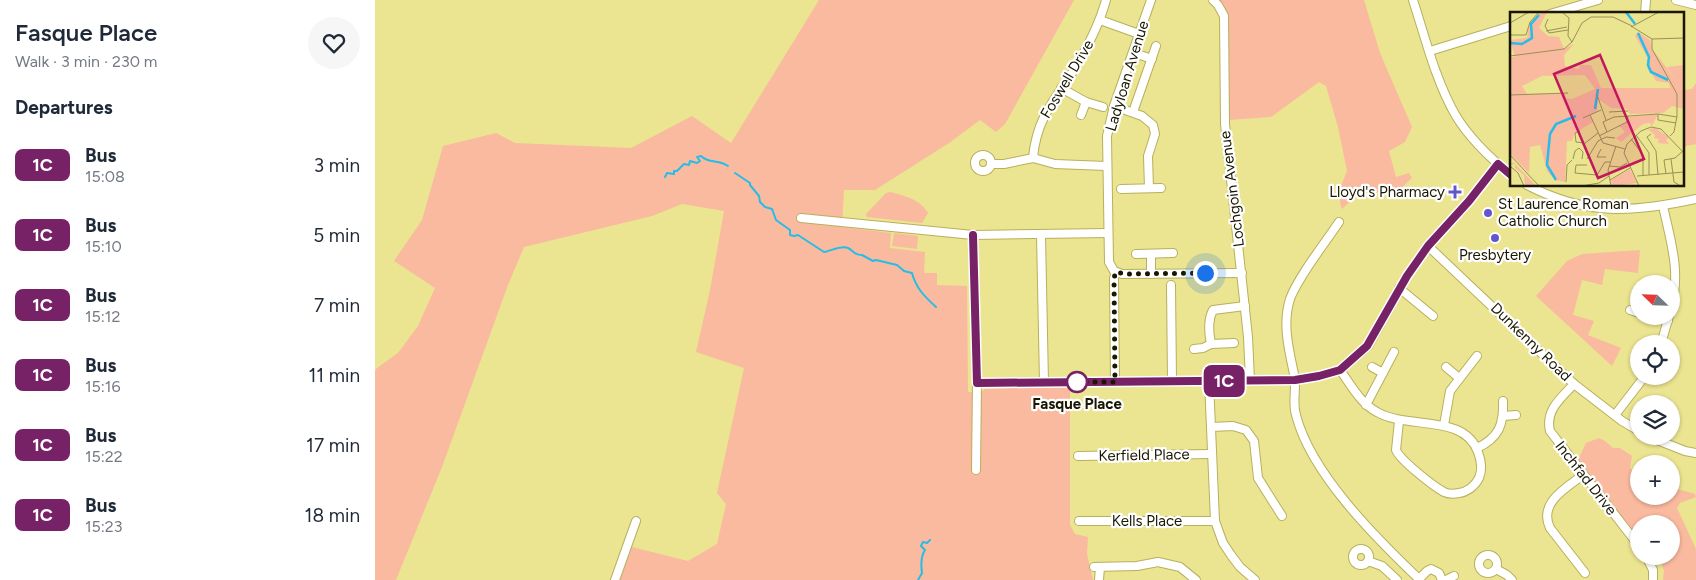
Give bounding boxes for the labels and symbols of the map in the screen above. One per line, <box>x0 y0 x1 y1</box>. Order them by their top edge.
inset map <box>1510 12 1683 186</box>
street label: Ladyloan Avenue <box>1102 19 1152 133</box>
street label: Foswell Drive <box>1036 36 1098 122</box>
street label: Lochgoin Avenue <box>1216 130 1248 248</box>
place label: Lloyd's Pharmacy <box>1329 183 1445 201</box>
marker: Lloyd's Pharmacy <box>1449 186 1461 198</box>
place label: St Laurence Roman Catholic Church <box>1498 195 1629 230</box>
marker: St Laurence Roman Catholic Church <box>1482 207 1494 219</box>
marker: Presbytery <box>1489 232 1501 244</box>
place label: Presbytery <box>1459 246 1531 264</box>
your location <box>1193 261 1218 286</box>
north arrow <box>1630 275 1680 325</box>
street label: Dunkenny Road <box>1487 299 1575 385</box>
line badge: 1C <box>1201 365 1247 397</box>
marker: Fasque Place <box>1066 371 1088 393</box>
place label: Fasque Place <box>1032 395 1123 413</box>
street label: Inchfad Drive <box>1551 437 1621 519</box>
street label: Kerfield Place <box>1098 445 1190 465</box>
street label: Kells Place <box>1112 512 1182 530</box>

